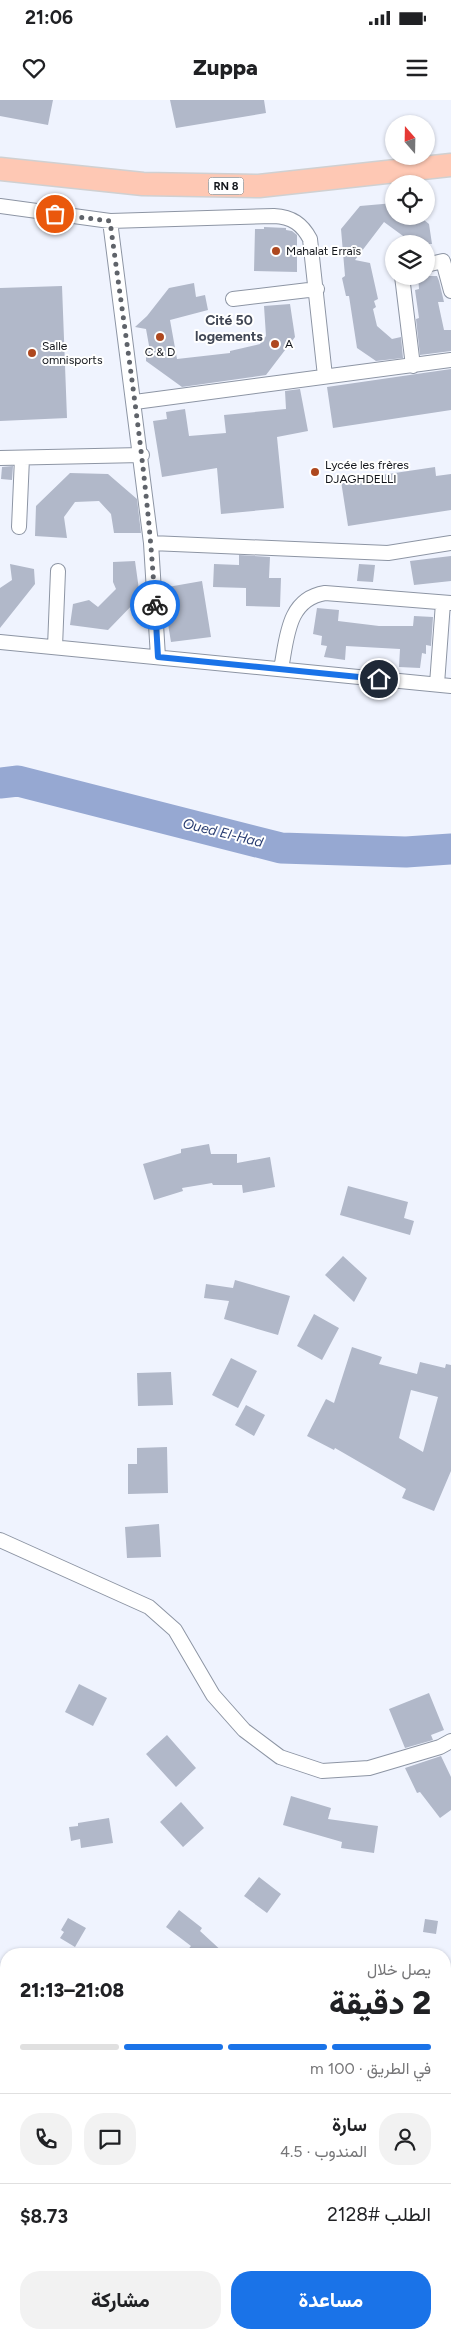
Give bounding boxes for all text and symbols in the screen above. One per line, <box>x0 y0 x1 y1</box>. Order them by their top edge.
text: 21:06 <box>25 6 73 29</box>
icon: heart <box>20 54 48 82</box>
text: Zuppa <box>193 54 258 81</box>
icon: menu <box>403 54 431 82</box>
north arrow <box>385 115 435 165</box>
map controls <box>385 115 435 285</box>
button: locate <box>385 175 435 225</box>
road number: RN 8 <box>208 178 244 194</box>
pin <box>34 193 76 235</box>
icon: bag <box>41 200 69 228</box>
button: layers <box>385 235 435 285</box>
place label: Mahalat Erraïs <box>286 244 361 258</box>
marker: Mahalat Erraïs <box>270 245 282 257</box>
district label: Cité 50 logements <box>195 312 263 345</box>
marker: C & D <box>154 331 166 343</box>
place label: A <box>285 337 293 351</box>
marker: A <box>269 338 281 350</box>
place label: Salle omnisports <box>42 339 103 367</box>
place label: C & D <box>145 345 175 359</box>
marker: Salle omnisports <box>26 347 38 359</box>
place label: Lycée les frères DJAGHDELLI <box>325 458 409 486</box>
marker: Lycée les frères DJAGHDELLI <box>309 466 321 478</box>
courier <box>130 580 180 630</box>
icon: bike <box>141 591 169 619</box>
pin <box>358 658 400 700</box>
icon: home <box>365 665 393 693</box>
water label: Oued El-Had <box>181 815 266 851</box>
text: يصل خلال <box>367 1960 431 1979</box>
text: 21:08–21:13 <box>20 1979 124 2002</box>
text: 2 دقيقة <box>329 1984 431 2022</box>
text: في الطريق · 100 m <box>310 2059 431 2078</box>
button: phone <box>20 2113 72 2165</box>
button: chat <box>84 2113 136 2165</box>
text: سارة <box>332 2113 367 2136</box>
button: person <box>379 2113 431 2165</box>
text: المندوب · 4.5 <box>280 2142 367 2161</box>
text: الطلب #2128 <box>327 2203 431 2226</box>
text: $8.73 <box>20 2205 68 2228</box>
button: مشاركة <box>20 2271 221 2329</box>
button: مساعدة <box>231 2271 431 2329</box>

